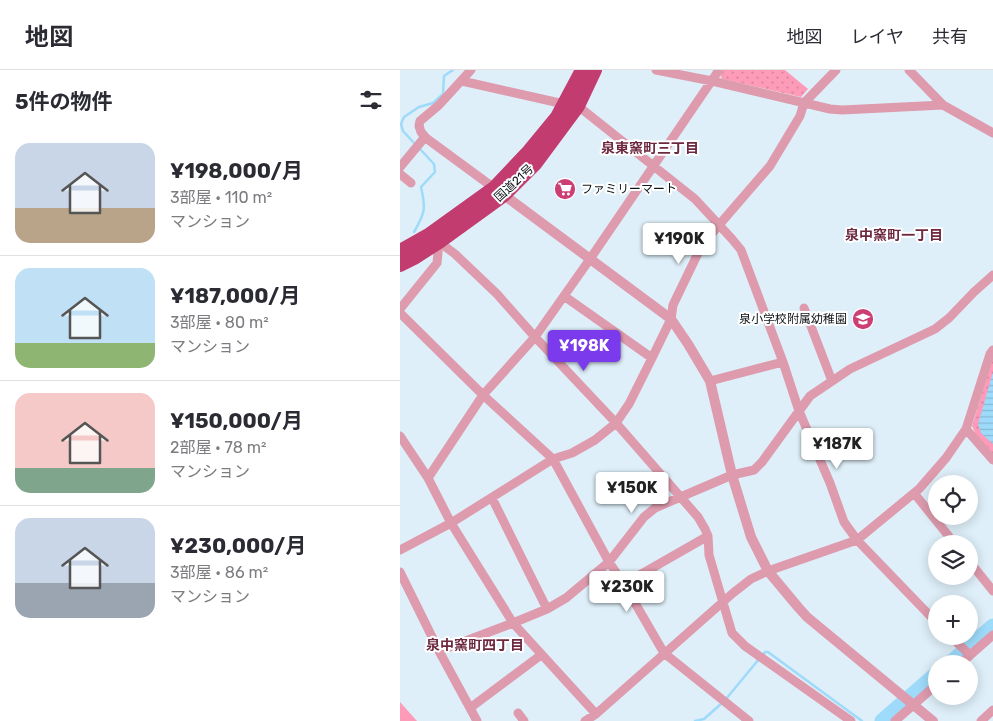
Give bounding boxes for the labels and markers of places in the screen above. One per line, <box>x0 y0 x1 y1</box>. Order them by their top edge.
supermarket icon: ファミリーマート <box>553 177 577 201</box>
place label: ファミリーマート <box>581 182 677 196</box>
pin: ¥190K <box>644 222 714 265</box>
school or university icon: 泉小学校附属幼稚園 <box>851 307 875 331</box>
place label: 泉小学校附属幼稚園 <box>739 312 847 326</box>
pin: ¥198K <box>549 330 619 372</box>
pin: ¥187K <box>802 428 872 470</box>
pin: ¥150K <box>597 472 667 514</box>
pin: ¥230K <box>592 570 662 613</box>

